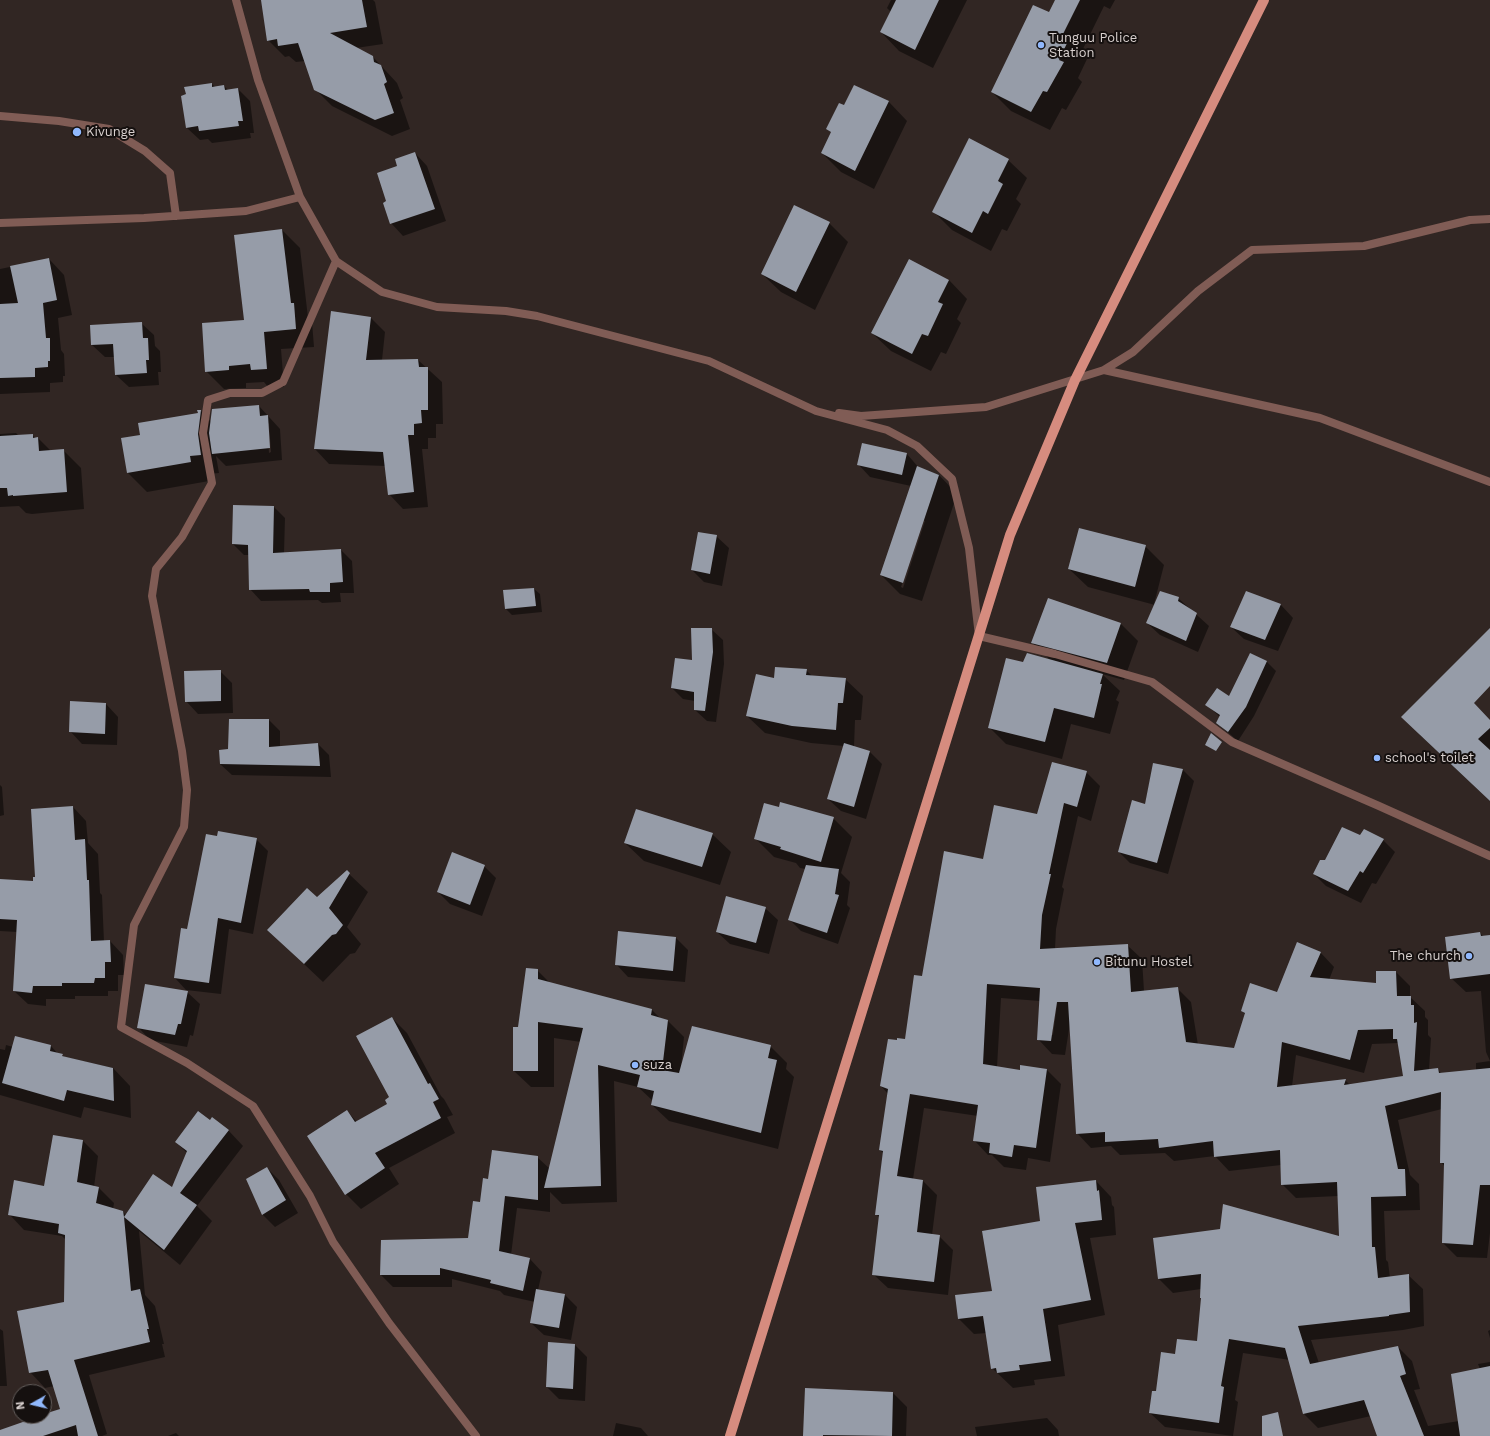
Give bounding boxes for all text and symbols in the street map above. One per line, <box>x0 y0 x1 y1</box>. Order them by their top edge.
place label: Tunguu Police Station <box>1049 30 1137 61</box>
marker: Tunguu Police Station <box>1036 40 1046 50</box>
place label: Kivunge <box>86 124 135 140</box>
marker: Kivunge <box>71 126 83 138</box>
place label: school's toilet <box>1385 750 1474 766</box>
marker: school's toilet <box>1372 753 1382 763</box>
place label: The church <box>1390 948 1461 964</box>
marker: The church <box>1464 951 1474 961</box>
place label: Bitunu Hostel <box>1105 954 1192 970</box>
marker: Bitunu Hostel <box>1092 957 1102 967</box>
place label: suza <box>643 1057 672 1073</box>
marker: suza <box>630 1060 640 1070</box>
north arrow <box>12 1384 52 1424</box>
text: N <box>14 1401 28 1411</box>

